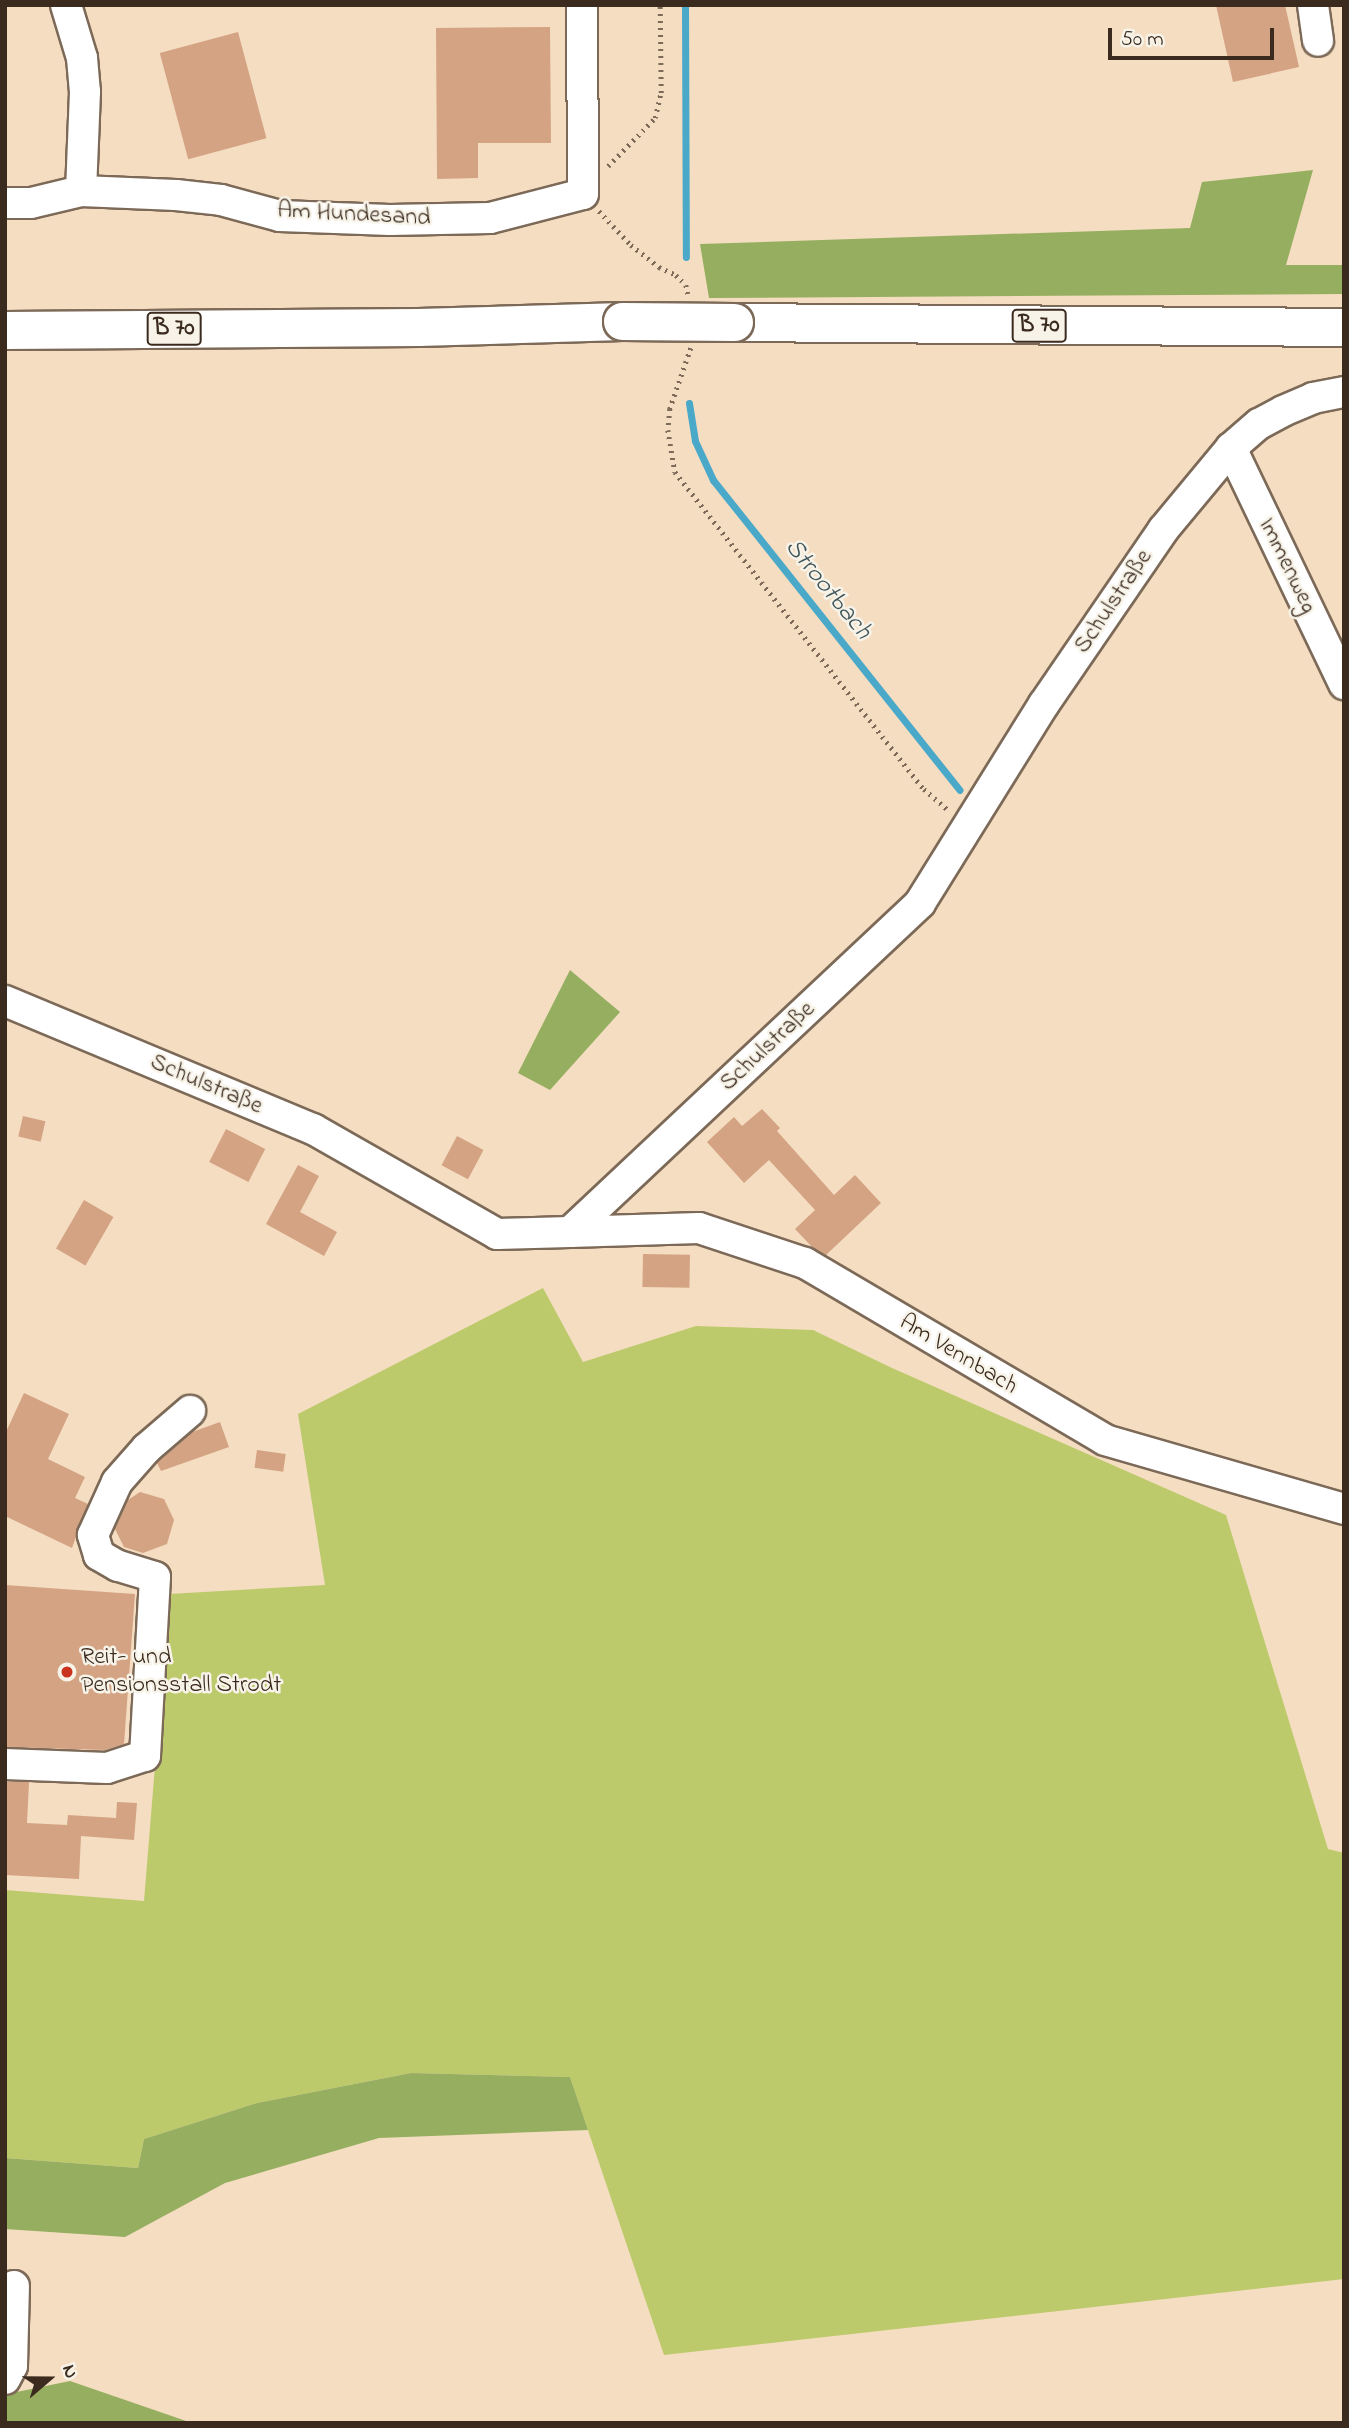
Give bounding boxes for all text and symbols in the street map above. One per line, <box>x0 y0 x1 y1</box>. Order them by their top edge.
scale bar <box>1111 14 1277 58</box>
text: 50 m <box>1121 25 1164 55</box>
street label: Am Hundesand <box>277 197 431 233</box>
road number: B 70 <box>1011 306 1067 346</box>
road number: B 70 <box>146 310 202 348</box>
street label: Immenweg <box>1252 514 1322 618</box>
water label: Strootbach <box>777 533 877 647</box>
street label: Schulstraße <box>1069 545 1159 659</box>
street label: Schulstraße <box>715 996 821 1098</box>
street label: Schulstraße <box>146 1048 266 1122</box>
street label: Am Vennbach <box>894 1308 1022 1402</box>
place label: Reit- und Pensionsstall Strodt <box>81 1644 281 1700</box>
marker: Reit- und Pensionsstall Strodt <box>59 1664 75 1680</box>
north arrow <box>14 2344 84 2414</box>
text: N <box>54 2361 84 2382</box>

